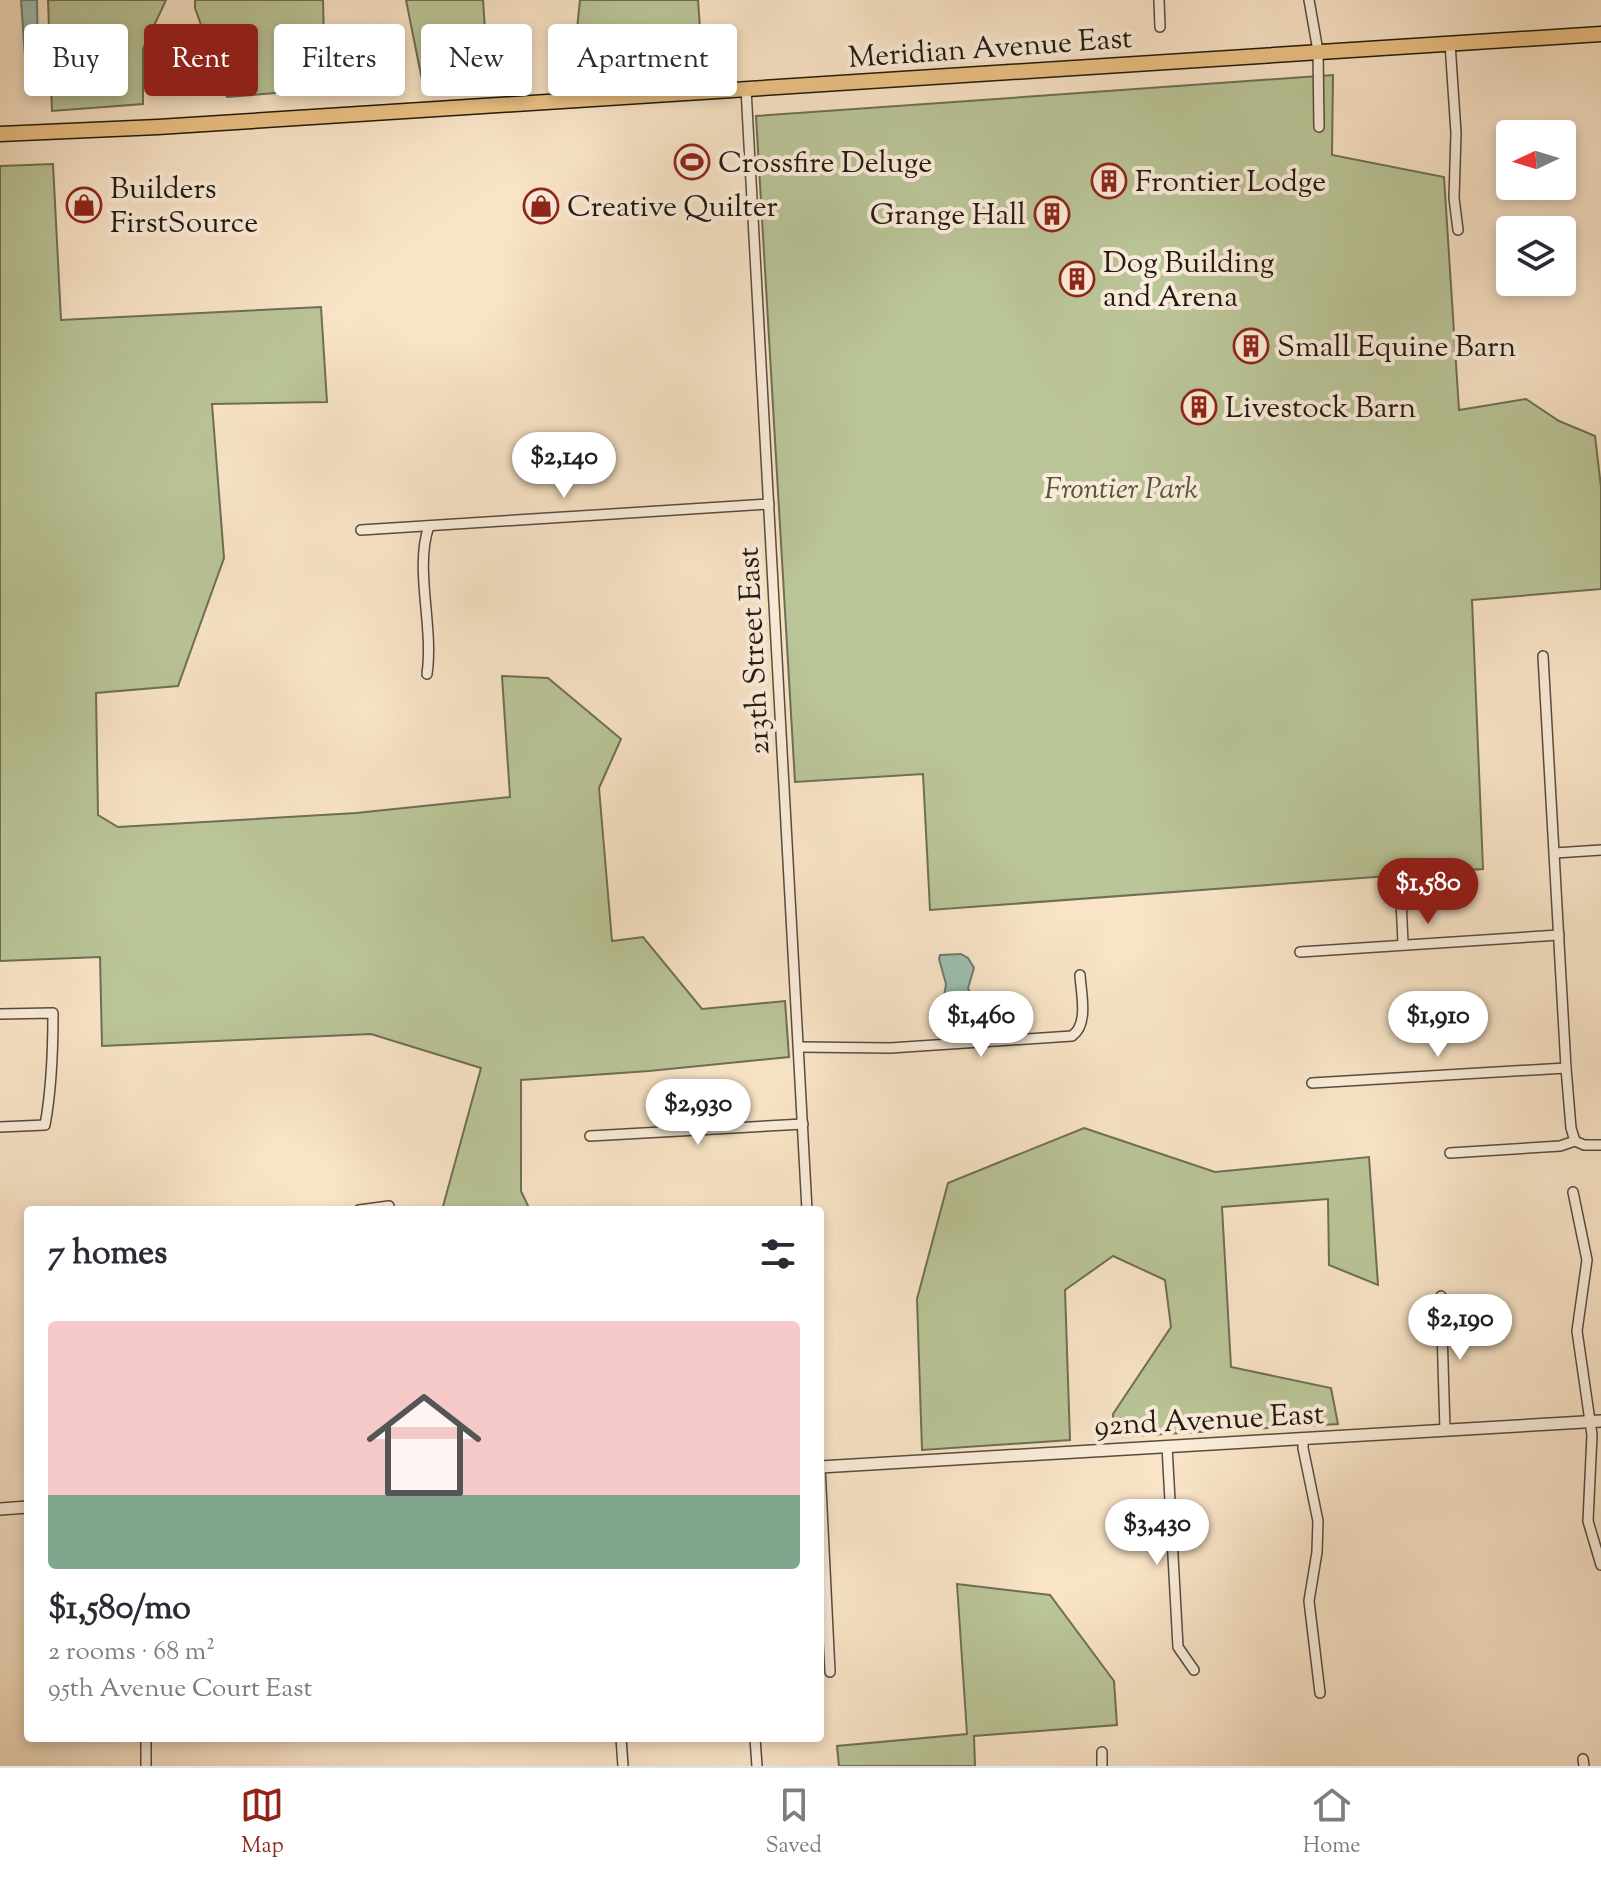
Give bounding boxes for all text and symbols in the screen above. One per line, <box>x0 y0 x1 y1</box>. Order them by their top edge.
street label: Meridian Avenue East <box>847 18 1134 81</box>
chip: Buy <box>24 24 128 96</box>
chip: Rent <box>144 24 258 96</box>
chip: Filters <box>274 24 405 96</box>
chip: New <box>421 24 532 96</box>
chip: Apartment <box>548 24 737 96</box>
north arrow <box>1496 120 1576 200</box>
map controls <box>1496 120 1576 296</box>
sports icon: Crossfire Deluge <box>673 143 711 181</box>
place label: Crossfire Deluge <box>718 143 932 186</box>
building icon: Frontier Lodge <box>1090 162 1128 200</box>
place label: Frontier Lodge <box>1135 162 1326 205</box>
place label: Builders FirstSource <box>110 169 258 246</box>
shop icon: Builders FirstSource <box>65 186 103 224</box>
shop icon: Creative Quilter <box>522 187 560 225</box>
place label: Creative Quilter <box>567 187 778 230</box>
place label: Grange Hall <box>870 195 1026 238</box>
building icon: Grange Hall <box>1033 195 1071 233</box>
button: layers <box>1496 216 1576 296</box>
place label: Dog Building and Arena <box>1103 243 1275 320</box>
building icon: Dog Building and Arena <box>1058 260 1096 298</box>
building icon: Small Equine Barn <box>1232 327 1270 365</box>
place label: Small Equine Barn <box>1277 327 1516 370</box>
building icon: Livestock Barn <box>1180 388 1218 426</box>
place label: Livestock Barn <box>1225 388 1416 431</box>
pin: $2,140 <box>499 432 629 500</box>
text: $2,140 <box>530 439 598 476</box>
park label: Frontier Park <box>1044 469 1198 512</box>
street label: 213th Street East <box>729 546 782 756</box>
pin: $1,580 <box>1363 858 1493 926</box>
text: $1,580 <box>1395 865 1461 902</box>
pin: $1,460 <box>916 991 1046 1059</box>
pin: $1,910 <box>1373 991 1503 1059</box>
text: $1,460 <box>947 998 1015 1035</box>
text: $1,910 <box>1406 998 1470 1035</box>
pin: $2,930 <box>633 1079 763 1147</box>
text: $2,930 <box>664 1086 732 1123</box>
text: 7 homes <box>48 1230 167 1279</box>
icon: filters <box>756 1232 800 1276</box>
pin: $2,190 <box>1395 1294 1525 1362</box>
text: $2,190 <box>1426 1301 1494 1338</box>
icon: home <box>352 1373 496 1517</box>
street label: 92nd Avenue East <box>1093 1394 1325 1449</box>
pin: $3,430 <box>1092 1499 1222 1567</box>
text: $3,430 <box>1123 1506 1191 1543</box>
text: $1,580/mo <box>48 1585 191 1634</box>
text: 2 rooms · 68 m² <box>48 1634 215 1671</box>
text: 95th Avenue Court East <box>48 1671 312 1708</box>
tab: Map <box>240 1783 284 1863</box>
tab: Saved <box>765 1783 822 1863</box>
tab: Home <box>1303 1783 1361 1863</box>

